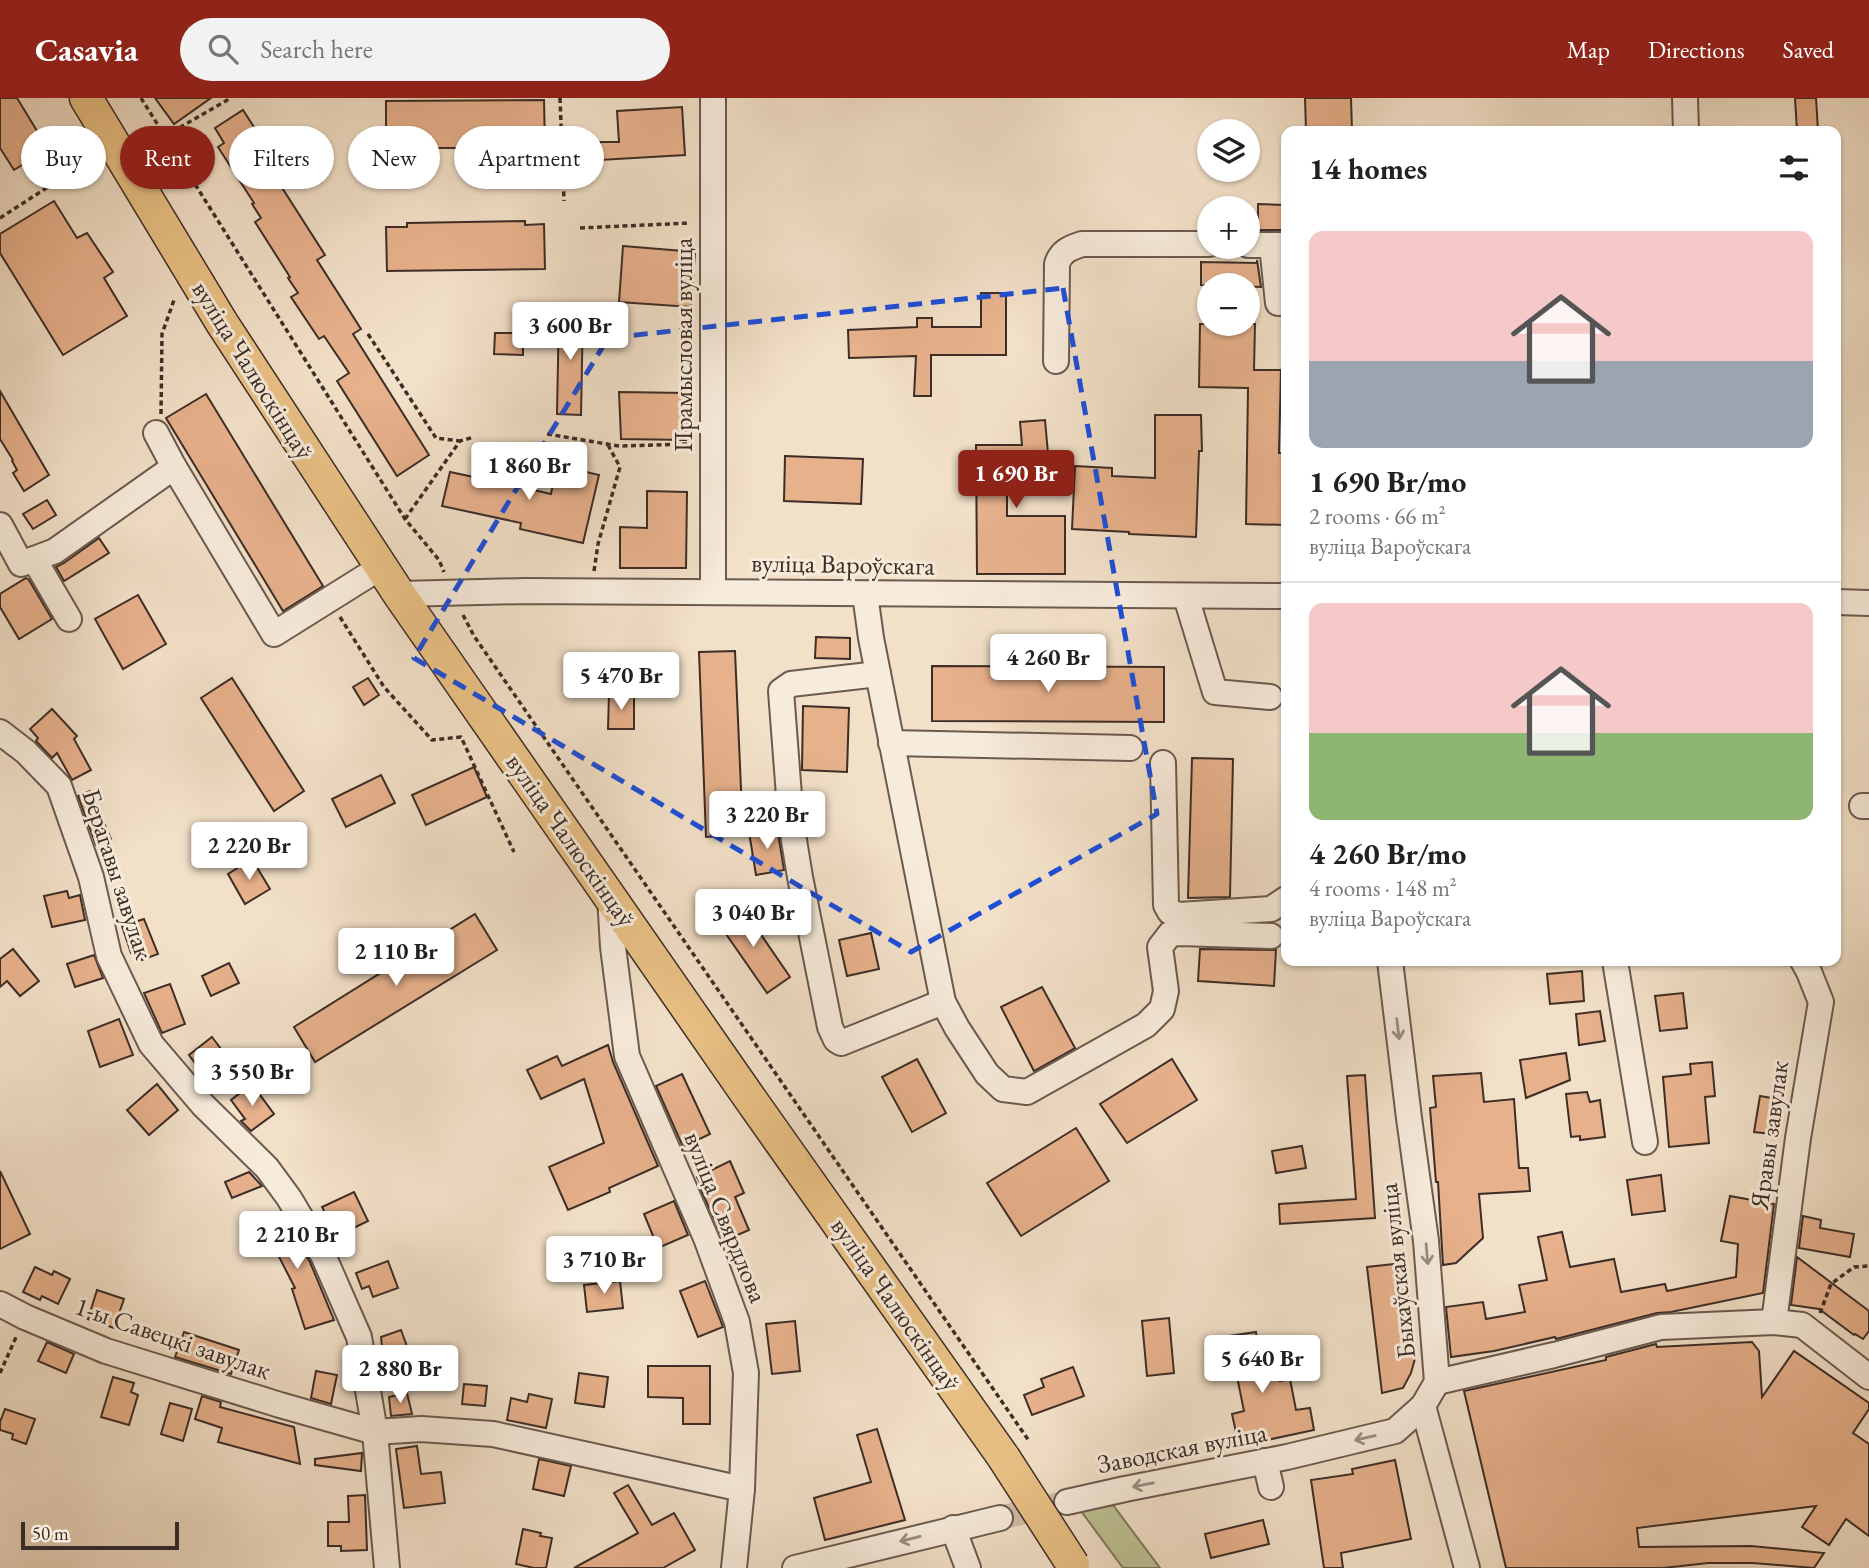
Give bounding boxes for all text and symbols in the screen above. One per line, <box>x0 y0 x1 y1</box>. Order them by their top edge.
search box <box>180 18 670 81</box>
text: Casavia <box>35 28 138 71</box>
icon: search <box>204 30 242 68</box>
text: Search here <box>260 32 373 66</box>
text: Map <box>1567 34 1610 65</box>
text: Directions <box>1648 34 1745 65</box>
text: Saved <box>1783 34 1834 65</box>
map controls <box>1197 119 1260 336</box>
button: layers <box>1197 119 1260 182</box>
chip: Buy <box>21 126 106 189</box>
chip: Rent <box>120 126 215 189</box>
chip: Filters <box>229 126 334 189</box>
chip: New <box>348 126 440 189</box>
chip: Apartment <box>454 126 604 189</box>
text: 14 homes <box>1309 149 1427 188</box>
icon: filters <box>1775 149 1813 187</box>
button: + <box>1197 196 1260 259</box>
street label: Прамысловая вуліца <box>666 237 700 452</box>
button: − <box>1197 273 1260 336</box>
street label: вуліца Чалюскінцаў <box>184 274 322 466</box>
icon: home <box>1498 276 1624 402</box>
pin: 3 600 Br <box>498 302 642 362</box>
text: 3 600 Br <box>528 310 612 340</box>
pin: 1 860 Br <box>457 442 601 502</box>
text: 1 860 Br <box>487 450 571 480</box>
pin: 1 690 Br <box>944 450 1088 510</box>
text: 1 690 Br <box>974 458 1058 488</box>
text: 1 690 Br/mo <box>1309 462 1466 501</box>
text: 2 rooms · 66 m² <box>1309 501 1446 531</box>
text: вуліца Вароўскага <box>1309 531 1471 561</box>
street label: вуліца Вароўскага <box>751 545 936 583</box>
pin: 4 260 Br <box>976 634 1120 694</box>
text: 4 260 Br <box>1006 642 1090 672</box>
icon: home <box>1498 648 1624 774</box>
pin: 5 470 Br <box>549 652 693 712</box>
text: 5 470 Br <box>579 660 663 690</box>
street label: вуліца Чалюскінцаў <box>499 747 644 934</box>
street label: Берагавы завулак <box>74 784 162 964</box>
pin: 3 220 Br <box>695 792 839 851</box>
text: 3 220 Br <box>725 799 809 829</box>
pin: 2 220 Br <box>177 822 321 882</box>
text: 2 220 Br <box>207 830 291 860</box>
text: 4 260 Br/mo <box>1309 834 1466 873</box>
text: 4 rooms · 148 m² <box>1309 873 1457 903</box>
pin: 3 040 Br <box>681 890 825 949</box>
text: 3 040 Br <box>711 897 795 927</box>
text: вуліца Вароўскага <box>1309 903 1471 933</box>
pin: 2 110 Br <box>324 928 468 988</box>
text: 2 110 Br <box>354 936 438 966</box>
one-way arrow <box>1392 1017 1405 1039</box>
pin: 3 550 Br <box>180 1048 324 1108</box>
text: 3 550 Br <box>210 1056 294 1086</box>
street label: Яравы завулак <box>1742 1058 1796 1213</box>
street label: вуліца Свярдлова <box>676 1126 776 1308</box>
street label: Быхаўская вуліца <box>1371 1181 1423 1360</box>
street label: вуліца Чалюскінцаў <box>824 1211 969 1398</box>
pin: 2 210 Br <box>225 1212 369 1271</box>
text: 2 210 Br <box>255 1219 339 1249</box>
pin: 3 710 Br <box>532 1236 676 1296</box>
one-way arrow <box>1421 1242 1434 1265</box>
text: 3 710 Br <box>562 1244 646 1274</box>
street label: 1-ы Савецкі завулак <box>71 1289 276 1388</box>
pin: 5 640 Br <box>1190 1336 1334 1395</box>
text: 5 640 Br <box>1220 1343 1304 1373</box>
pin: 2 880 Br <box>328 1346 472 1405</box>
text: 2 880 Br <box>358 1353 442 1383</box>
street label: Заводская вуліца <box>1094 1415 1270 1481</box>
one-way arrow <box>1354 1432 1377 1446</box>
one-way arrow <box>1132 1479 1155 1493</box>
scale bar <box>21 1519 178 1551</box>
text: 50 m <box>32 1521 69 1546</box>
one-way arrow <box>899 1533 922 1546</box>

